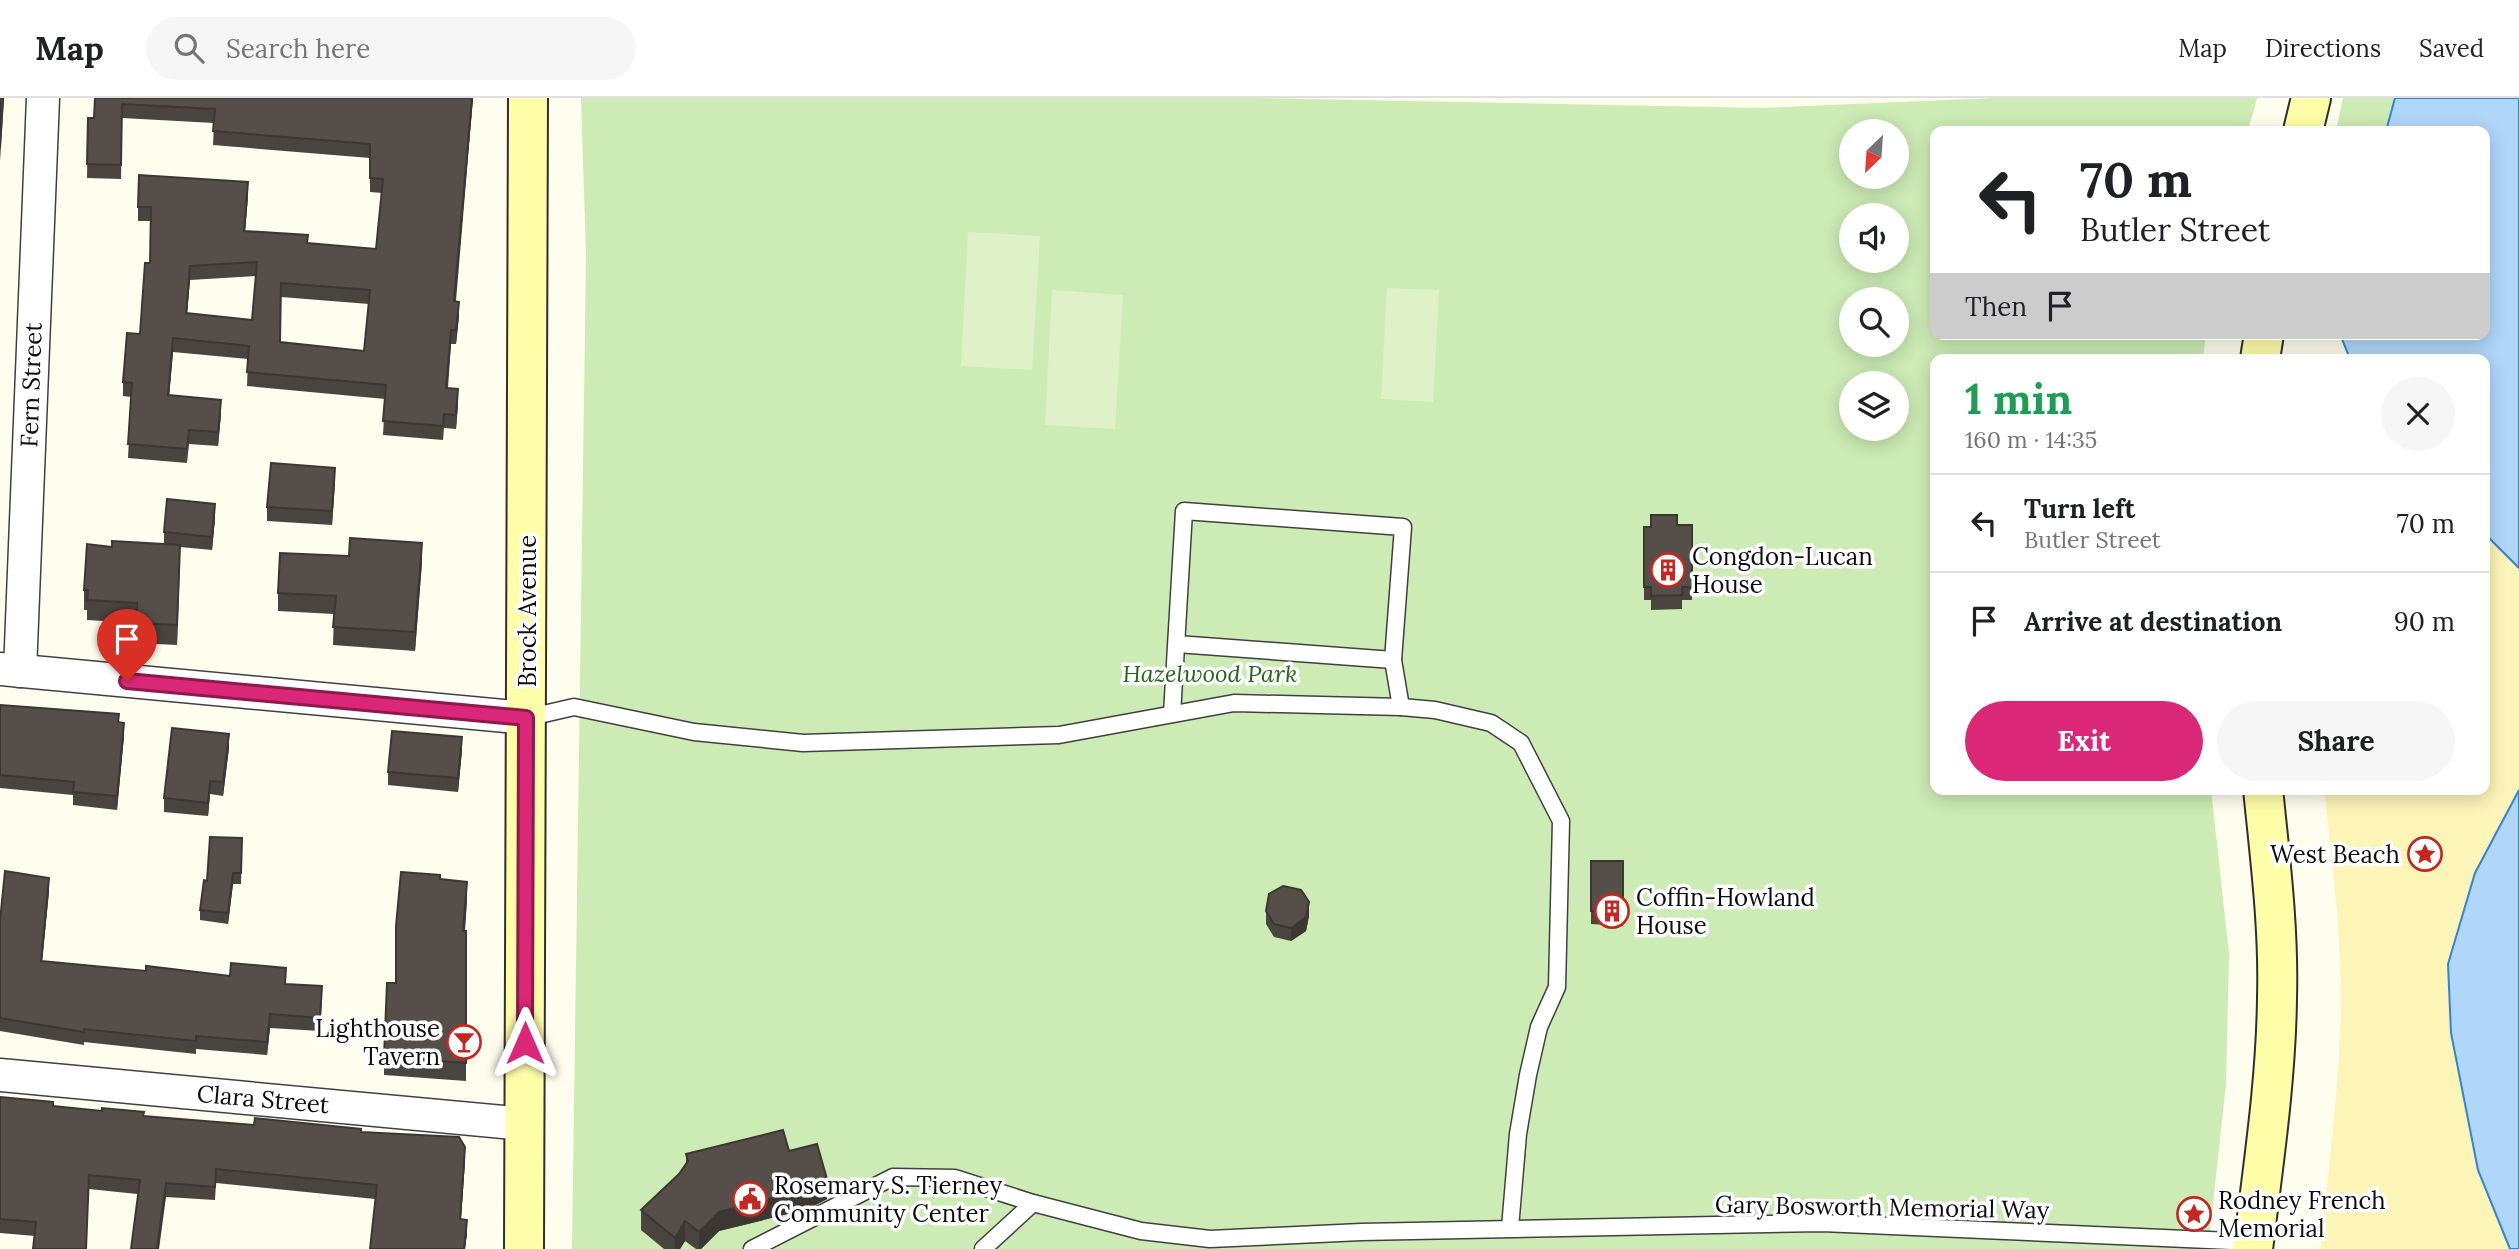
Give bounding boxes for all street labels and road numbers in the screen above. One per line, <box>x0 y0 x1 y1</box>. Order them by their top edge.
street label: Fern Street <box>13 321 49 448</box>
street label: Brock Avenue <box>512 535 543 687</box>
street label: Clara Street <box>196 1078 331 1120</box>
street label: Gary Bosworth Memorial Way <box>1714 1189 2050 1225</box>

